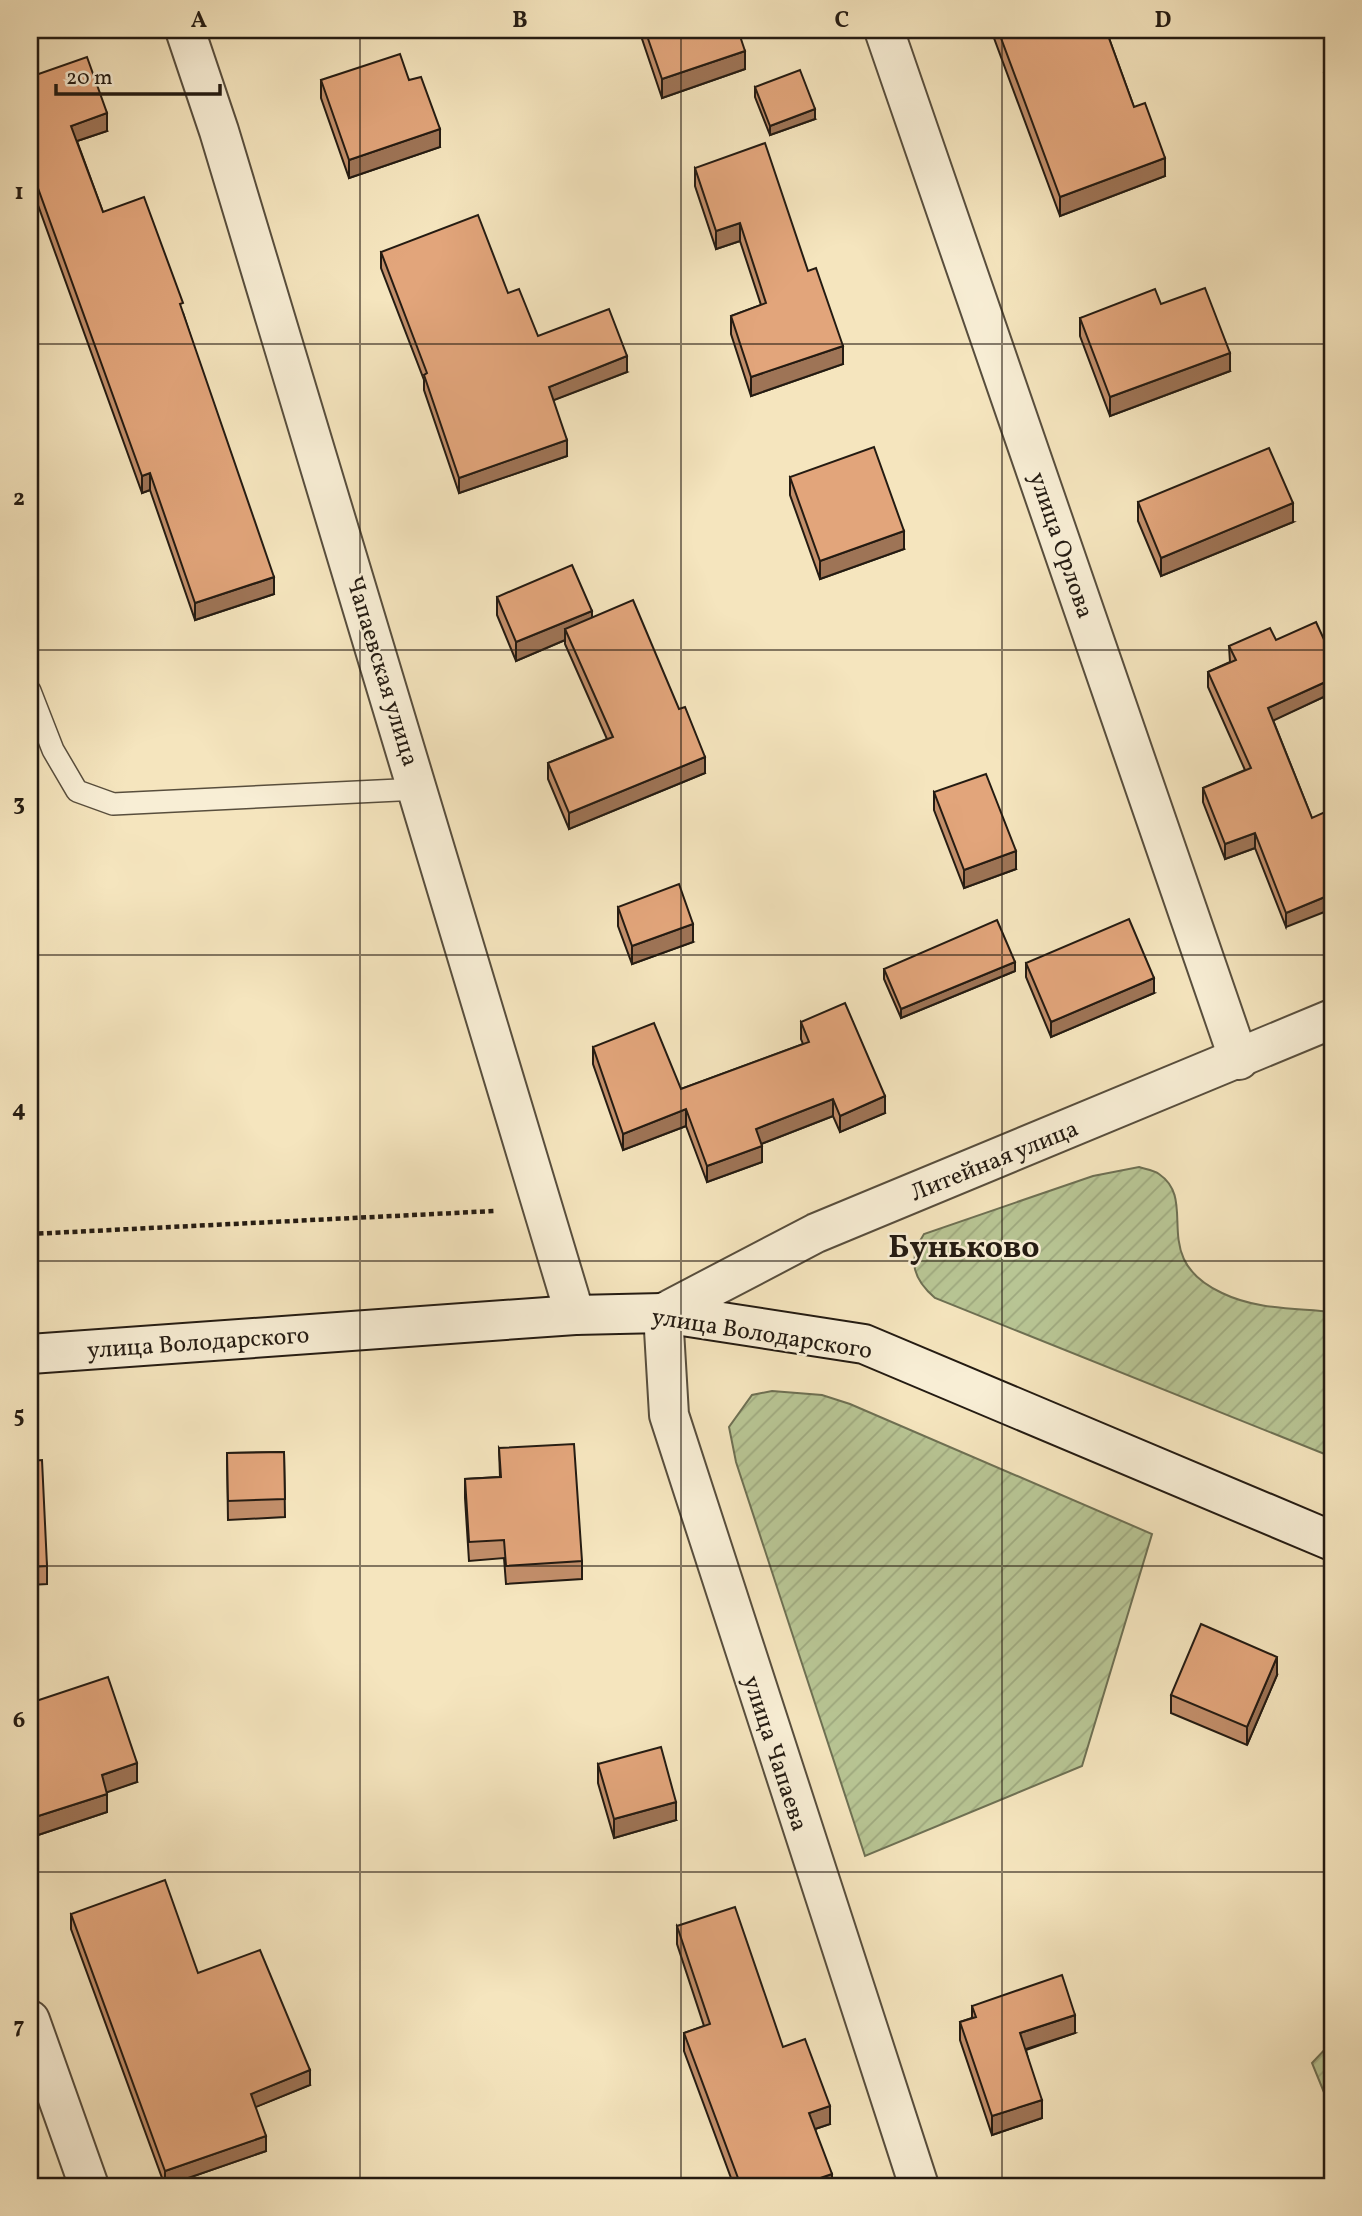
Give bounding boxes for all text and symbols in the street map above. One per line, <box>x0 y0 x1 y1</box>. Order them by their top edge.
text: A <box>191 5 207 37</box>
text: B <box>512 5 528 37</box>
text: C <box>835 5 849 37</box>
text: D <box>1155 5 1172 37</box>
scale bar <box>56 52 220 96</box>
text: 20 m <box>66 64 112 93</box>
text: 1 <box>14 177 24 209</box>
street label: улица Орлова <box>1019 468 1101 623</box>
text: 2 <box>13 483 25 515</box>
street label: Чапаевская улица <box>336 572 426 771</box>
text: 3 <box>13 788 25 820</box>
text: 4 <box>12 1094 26 1126</box>
street label: Литейная улица <box>906 1113 1084 1211</box>
district label: Буньково <box>888 1227 1040 1271</box>
street label: улица Володарского <box>649 1301 874 1369</box>
street label: улица Володарского <box>86 1319 310 1369</box>
text: 5 <box>13 1400 25 1432</box>
street label: улица Чапаева <box>733 1671 815 1836</box>
text: 6 <box>13 1705 25 1737</box>
text: 7 <box>14 2011 25 2043</box>

